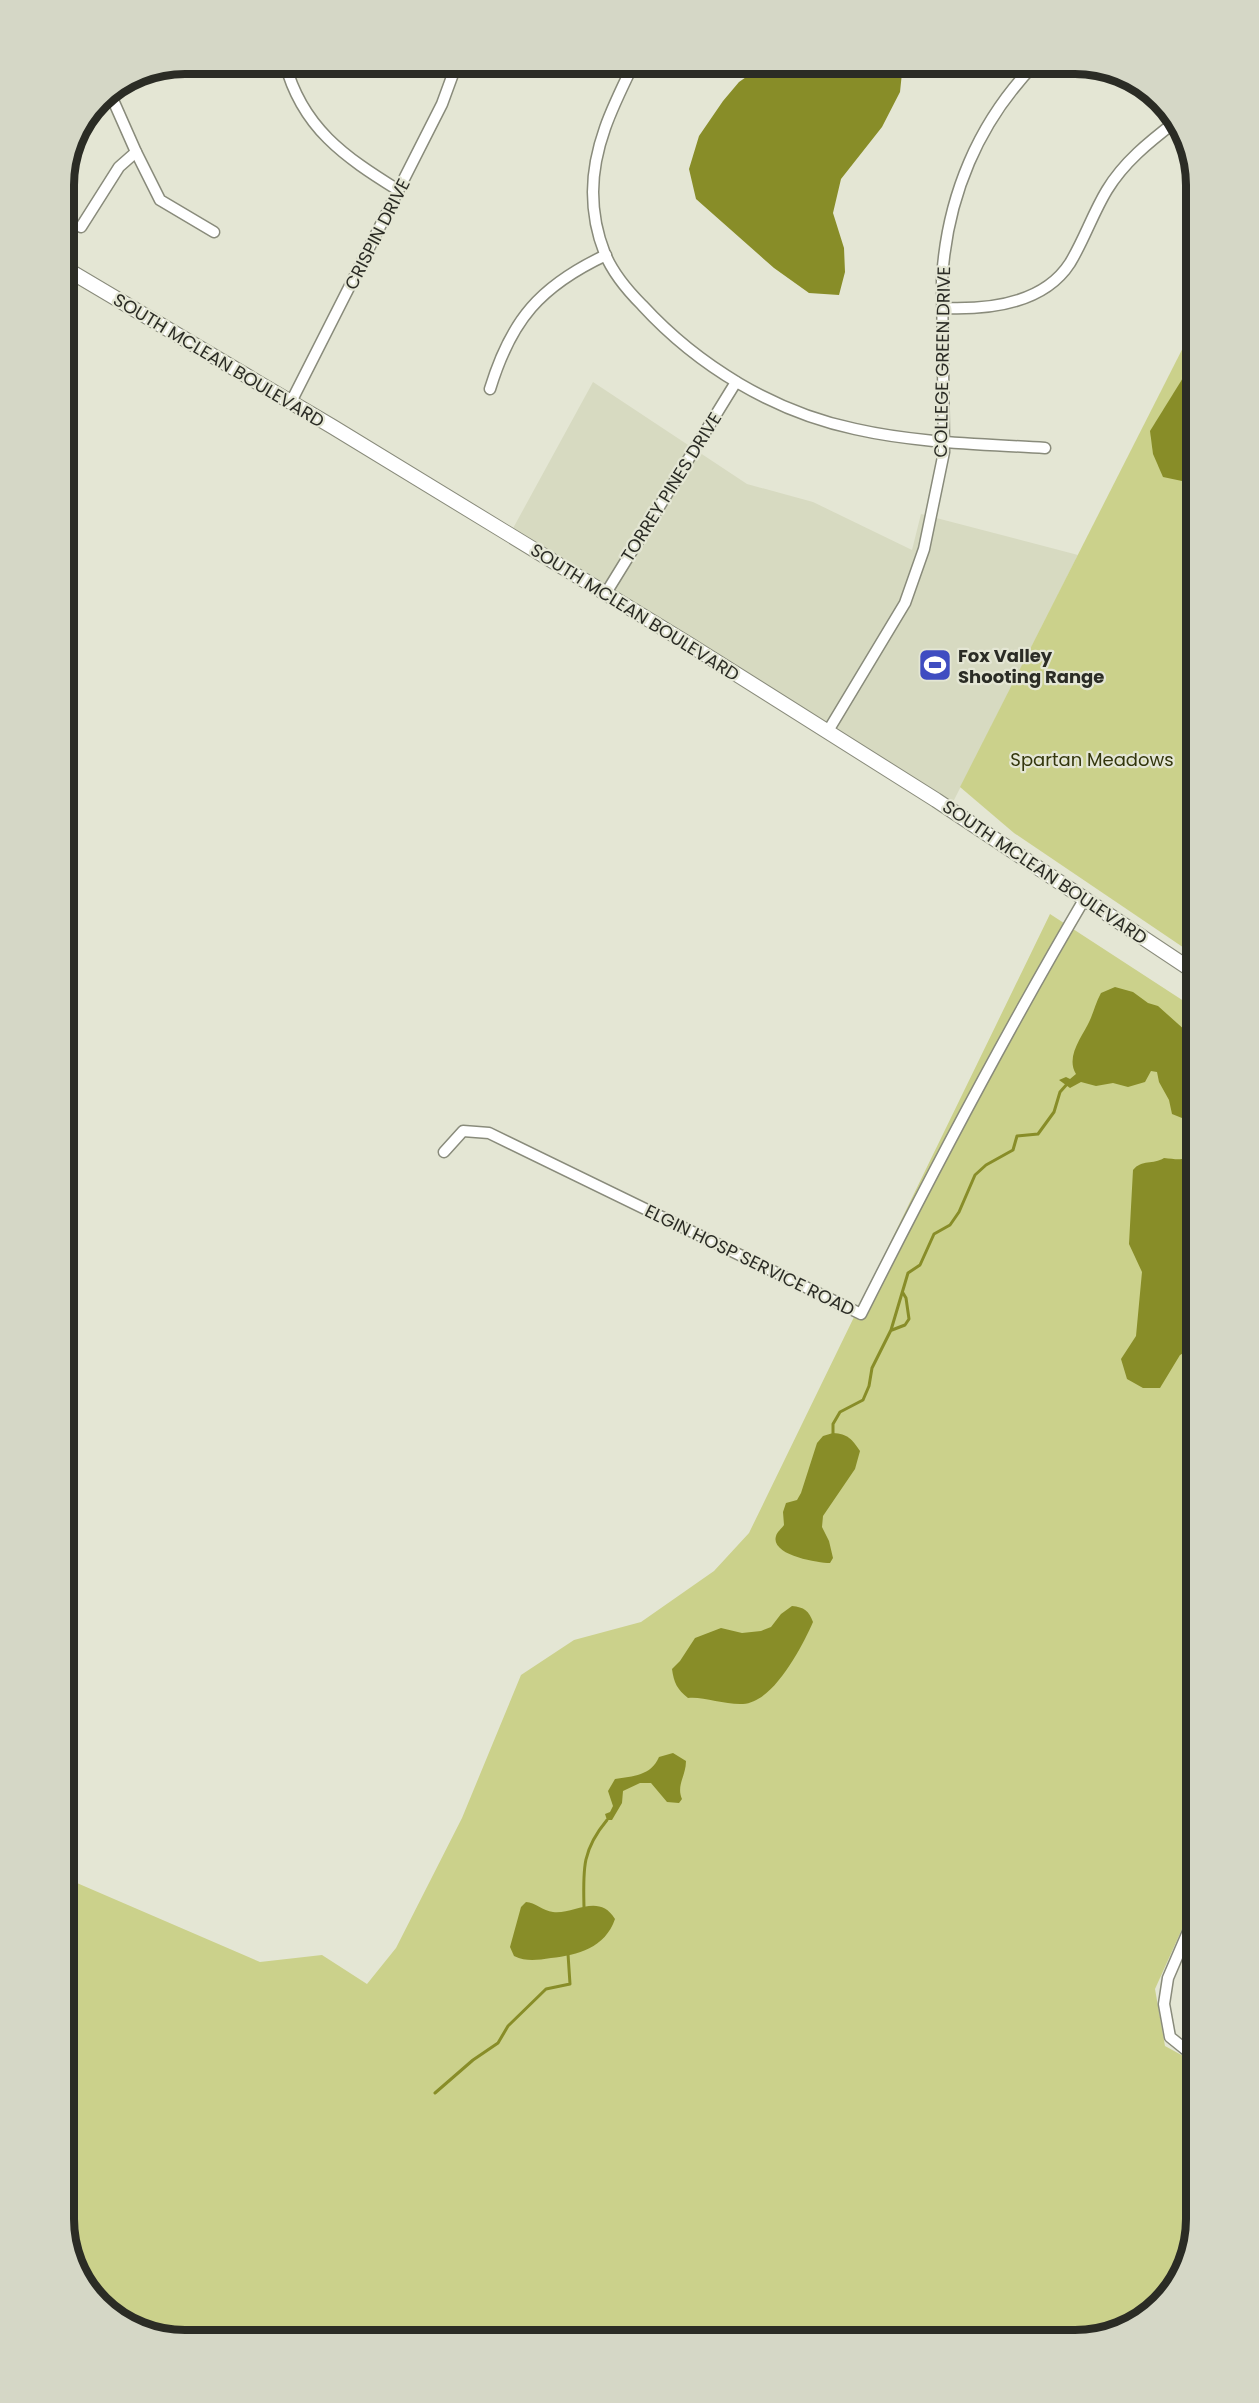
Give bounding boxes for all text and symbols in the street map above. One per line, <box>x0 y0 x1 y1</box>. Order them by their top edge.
street label: CRISPIN DRIVE <box>338 174 416 294</box>
street label: COLLEGE GREEN DRIVE <box>928 266 956 458</box>
street label: SOUTH MCLEAN BOULEVARD <box>109 287 329 433</box>
street label: TORREY PINES DRIVE <box>615 407 727 567</box>
street label: SOUTH MCLEAN BOULEVARD <box>526 537 744 687</box>
place label: Fox Valley Shooting Range <box>958 643 1104 689</box>
sports icon: Fox Valley Shooting Range <box>917 647 953 683</box>
park label: Spartan Meadows <box>1010 747 1174 772</box>
street label: SOUTH MCLEAN BOULEVARD <box>938 794 1152 950</box>
street label: ELGIN HOSP SERVICE ROAD <box>641 1198 859 1322</box>

